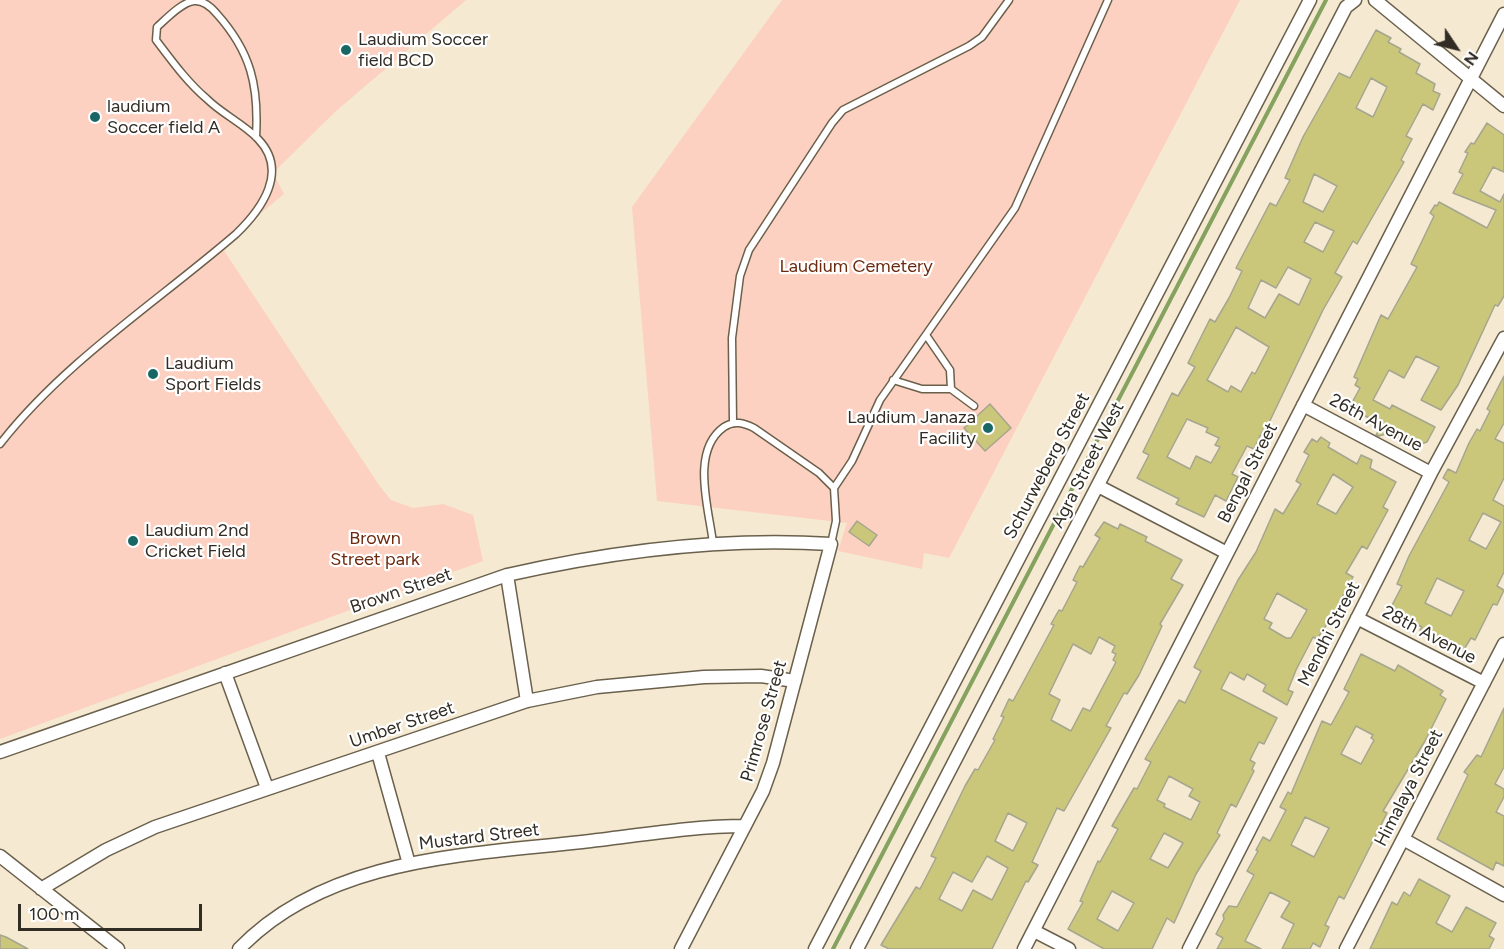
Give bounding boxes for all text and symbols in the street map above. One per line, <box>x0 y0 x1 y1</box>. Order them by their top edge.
north arrow <box>1426 18 1486 78</box>
place label: Laudium Soccer field BCD <box>358 29 488 72</box>
marker: Laudium Soccer field BCD <box>339 43 353 57</box>
text: N <box>1460 48 1482 69</box>
place label: laudium Soccer field A <box>107 96 220 138</box>
marker: laudium Soccer field A <box>88 110 102 124</box>
park label: Laudium Cemetery <box>779 256 933 278</box>
place label: Laudium Sport Fields <box>165 353 261 395</box>
marker: Laudium Sport Fields <box>146 367 160 381</box>
street label: Schurweberg Street <box>999 389 1095 543</box>
street label: 26th Avenue <box>1326 389 1426 457</box>
street label: Agra Street West <box>1047 398 1129 532</box>
place label: Laudium Janaza Facility <box>847 407 976 450</box>
street label: Bengal Street <box>1214 419 1282 527</box>
marker: Laudium Janaza Facility <box>981 421 995 435</box>
place label: Laudium 2nd Cricket Field <box>145 520 249 562</box>
park label: Brown Street park <box>330 528 420 570</box>
marker: Laudium 2nd Cricket Field <box>126 534 140 548</box>
street label: Brown Street <box>347 563 455 619</box>
street label: Mendhi Street <box>1293 578 1365 690</box>
street label: 28th Avenue <box>1378 601 1480 669</box>
street label: Primrose Street <box>736 658 792 784</box>
street label: Umber Street <box>347 697 457 753</box>
street label: Himalaya Street <box>1370 726 1448 850</box>
street label: Mustard Street <box>418 819 540 855</box>
scale bar <box>21 892 206 930</box>
text: 100 m <box>29 903 79 925</box>

